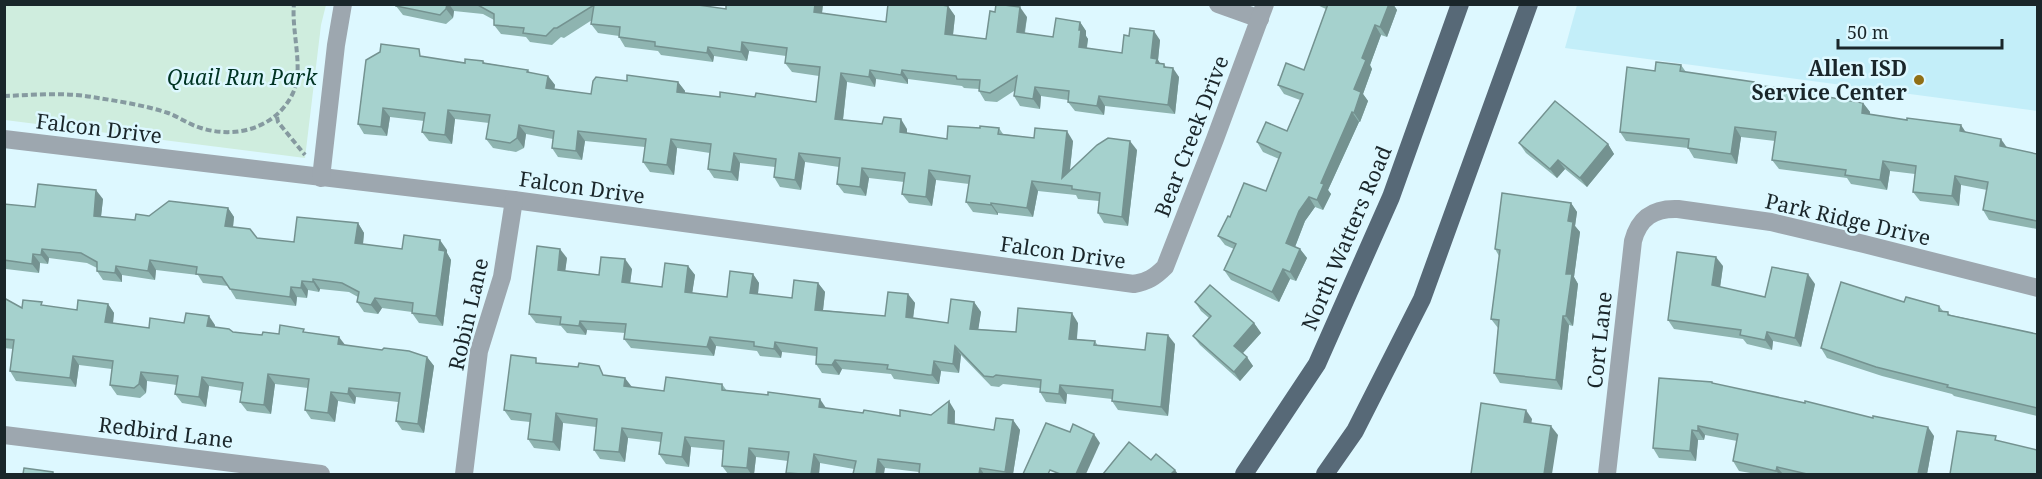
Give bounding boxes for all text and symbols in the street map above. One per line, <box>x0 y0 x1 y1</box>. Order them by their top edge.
scale bar <box>1838 12 2002 50</box>
text: 50 m <box>1847 20 1889 44</box>
street label: Bear Creek Drive <box>1147 51 1235 221</box>
place label: Allen ISD Service Center <box>1752 54 1907 106</box>
park label: Quail Run Park <box>167 63 318 91</box>
marker: Allen ISD Service Center <box>1912 73 1926 87</box>
street label: Falcon Drive <box>34 106 164 150</box>
street label: North Watters Road <box>1294 141 1398 335</box>
street label: Falcon Drive <box>517 164 647 210</box>
street label: Park Ridge Drive <box>1763 186 1933 252</box>
street label: Falcon Drive <box>998 229 1128 275</box>
street label: Robin Lane <box>442 255 494 373</box>
street label: Cort Lane <box>1580 290 1618 390</box>
street label: Redbird Lane <box>97 410 235 454</box>

